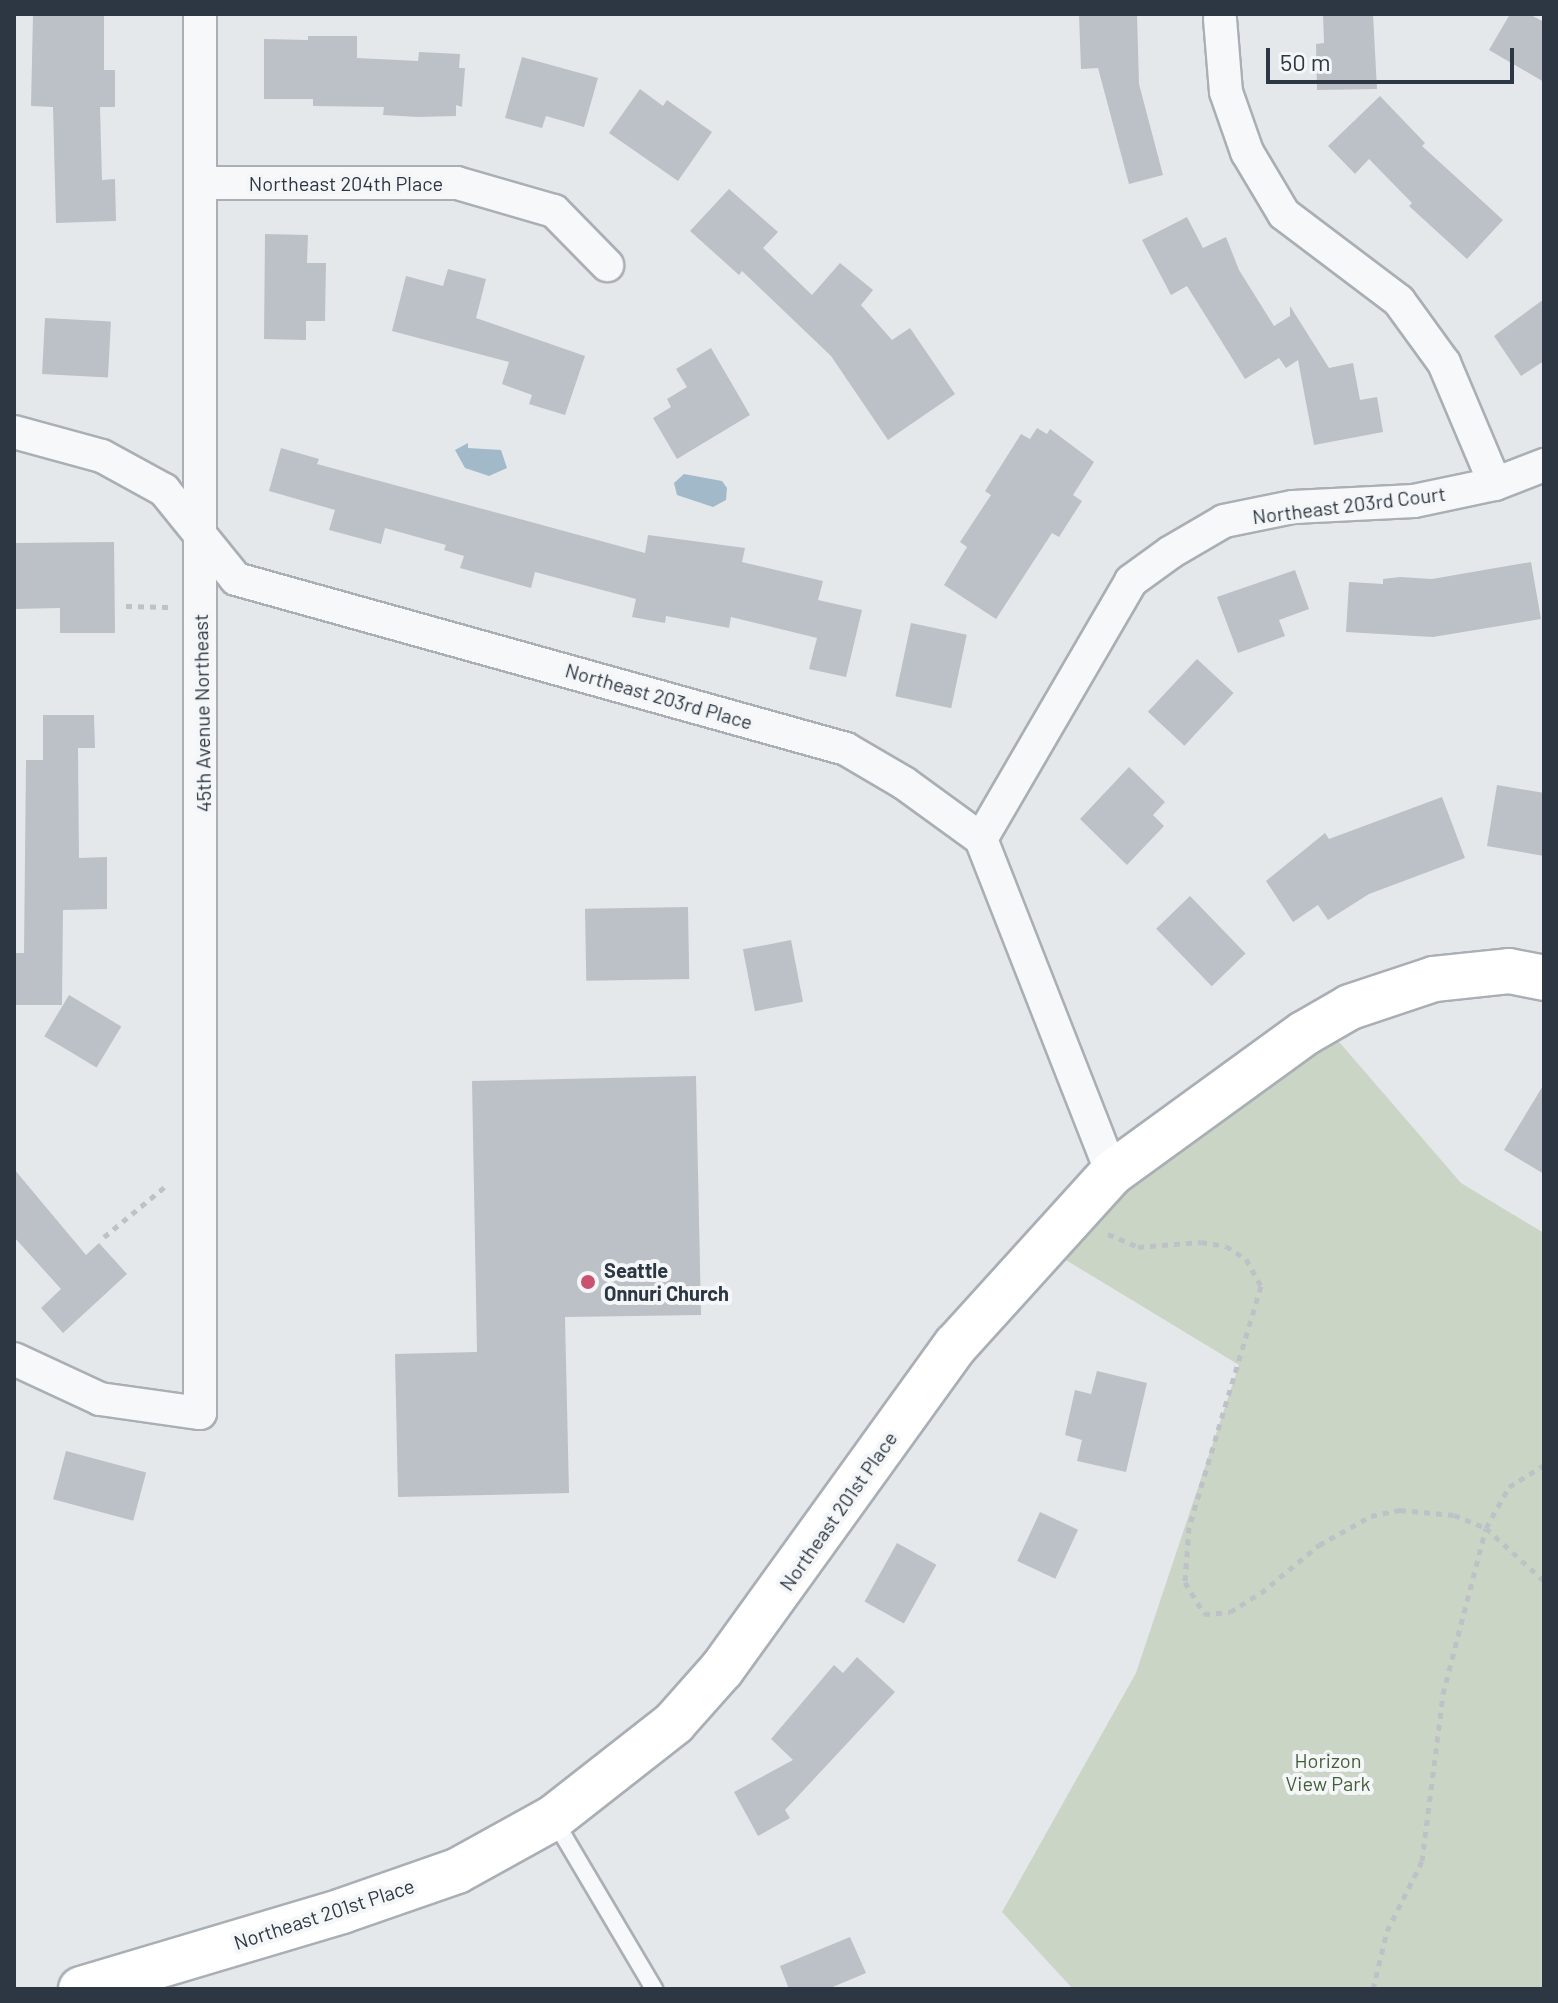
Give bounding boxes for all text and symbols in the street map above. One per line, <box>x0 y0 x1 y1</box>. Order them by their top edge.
scale bar <box>1270 32 1518 82</box>
text: 50 m <box>1280 47 1331 76</box>
street label: Northeast 204th Place <box>249 171 443 195</box>
street label: Northeast 203rd Court <box>1251 481 1447 529</box>
street label: 45th Avenue Northeast <box>188 614 216 812</box>
street label: Northeast 203rd Place <box>563 658 755 734</box>
place label: Seattle Onnuri Church <box>604 1258 729 1305</box>
marker: Seattle Onnuri Church <box>579 1273 597 1291</box>
street label: Northeast 201st Place <box>774 1427 902 1595</box>
park label: Horizon View Park <box>1286 1749 1370 1796</box>
street label: Northeast 201st Place <box>231 1873 417 1955</box>

